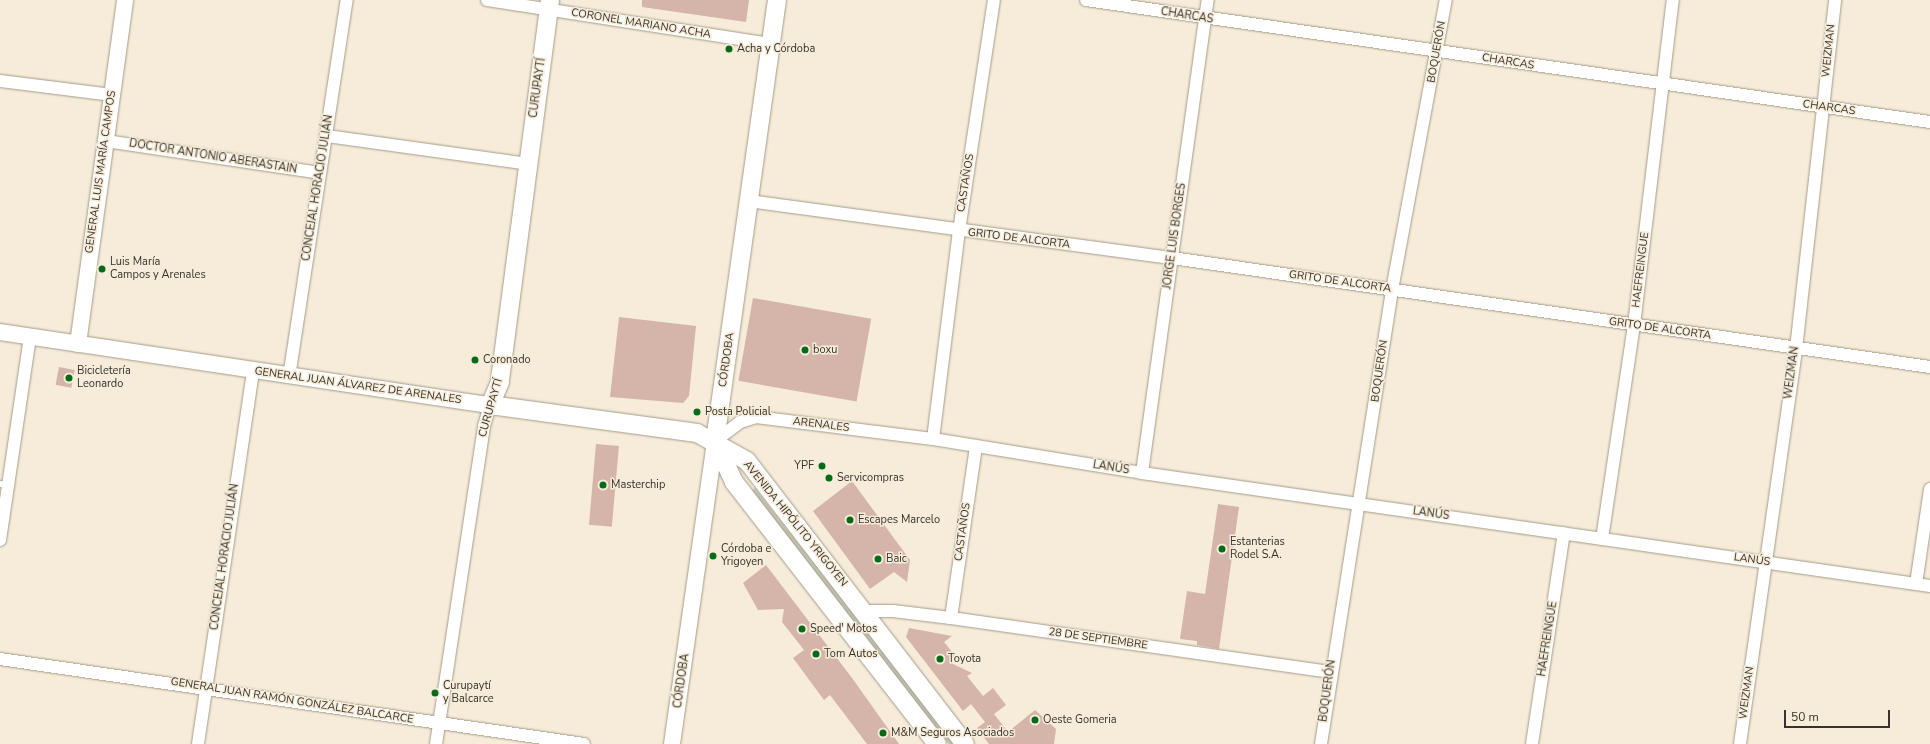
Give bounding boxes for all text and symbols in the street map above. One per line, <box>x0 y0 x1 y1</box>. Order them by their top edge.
street label: CHARCAS <box>1160 5 1214 27</box>
street label: CORONEL MARIANO ACHA <box>570 6 712 42</box>
street label: BOQUERÓN <box>1425 20 1449 84</box>
street label: WEIZMAN <box>1820 24 1838 78</box>
place label: Acha y Córdoba <box>737 42 815 56</box>
marker: Acha y Córdoba <box>724 44 734 54</box>
street label: CHARCAS <box>1481 51 1535 73</box>
street label: CURUPAYTÍ <box>527 57 549 119</box>
street label: GENERAL LUIS MARÍA CAMPOS <box>83 90 119 254</box>
street label: CHARCAS <box>1802 98 1856 118</box>
street label: CONCEJAL HORACIO JULIÁN <box>300 114 336 262</box>
street label: DOCTOR ANTONIO ABERASTAIN <box>128 137 298 177</box>
street label: CASTAÑOS <box>955 153 977 213</box>
street label: JORGE LUIS BORGES <box>1161 182 1189 290</box>
street label: GRITO DE ALCORTA <box>967 226 1071 252</box>
street label: HAEFREINGUE <box>1630 231 1652 309</box>
place label: Luis María Campos y Arenales <box>110 256 206 282</box>
marker: Luis María Campos y Arenales <box>97 264 107 274</box>
street label: GRITO DE ALCORTA <box>1288 268 1392 296</box>
street label: GRITO DE ALCORTA <box>1608 315 1712 343</box>
street label: CÓRDOBA <box>717 332 737 388</box>
street label: BOQUERÓN <box>1369 339 1391 403</box>
place label: boxu <box>813 343 837 357</box>
marker: boxu <box>800 345 810 355</box>
street label: WEIZMAN <box>1782 346 1802 400</box>
place label: Coronado <box>483 353 531 367</box>
marker: Coronado <box>470 355 480 365</box>
place label: Bicicletería Leonardo <box>77 365 131 391</box>
street label: GENERAL JUAN ÁLVAREZ DE ARENALES <box>254 365 462 407</box>
marker: Bicicletería Leonardo <box>64 373 74 383</box>
street label: CURUPAYTÍ <box>476 377 506 439</box>
place label: Posta Policial <box>705 405 771 419</box>
marker: Posta Policial <box>692 407 702 417</box>
street label: ARENALES <box>792 415 850 435</box>
street label: AVENIDA HIPÓLITO YRIGOYEN <box>740 458 850 590</box>
place label: YPF <box>794 459 814 473</box>
street label: LANÚS <box>1092 459 1130 477</box>
marker: YPF <box>817 461 827 471</box>
place label: Servicompras <box>837 471 904 485</box>
marker: Servicompras <box>824 473 834 483</box>
place label: Masterchip <box>611 478 665 492</box>
marker: Masterchip <box>598 480 608 490</box>
street label: CONCEJAL HORACIO JULIÁN <box>208 483 242 631</box>
street label: CASTAÑOS <box>952 502 974 562</box>
street label: LANÚS <box>1412 505 1450 523</box>
place label: Escapes Marcelo <box>858 513 940 527</box>
marker: Escapes Marcelo <box>845 515 855 525</box>
place label: Estanterias Rodel S.A. <box>1230 536 1285 562</box>
place label: Córdoba e Yrigoyen <box>721 543 771 569</box>
marker: Estanterias Rodel S.A. <box>1217 544 1227 554</box>
marker: Córdoba e Yrigoyen <box>708 551 718 561</box>
street label: LANÚS <box>1733 551 1771 569</box>
place label: Baic <box>886 552 907 566</box>
marker: Baic <box>873 554 883 564</box>
street label: HAEFREINGUE <box>1536 600 1560 678</box>
place label: Speed' Motos <box>810 622 877 636</box>
marker: Speed' Motos <box>797 624 807 634</box>
street label: 28 DE SEPTIEMBRE <box>1048 626 1148 652</box>
place label: Tom Autos <box>824 647 878 661</box>
marker: Tom Autos <box>811 649 821 659</box>
place label: Toyota <box>948 652 981 666</box>
street label: CÓRDOBA <box>672 653 692 709</box>
marker: Toyota <box>935 654 945 664</box>
street label: BOQUERÓN <box>1317 659 1339 723</box>
street label: WEIZMAN <box>1737 666 1757 720</box>
street label: GENERAL JUAN RAMÓN GONZÁLEZ BALCARCE <box>170 675 414 727</box>
place label: Curupaytí y Balcarce <box>443 680 494 706</box>
marker: Curupaytí y Balcarce <box>430 688 440 698</box>
scale bar <box>1786 702 1892 728</box>
text: 50 m <box>1791 709 1819 725</box>
place label: Oeste Gomeria <box>1043 713 1117 727</box>
marker: Oeste Gomeria <box>1030 715 1040 725</box>
place label: M&M Seguros Asociados <box>891 726 1014 740</box>
marker: M&M Seguros Asociados <box>878 728 888 738</box>

